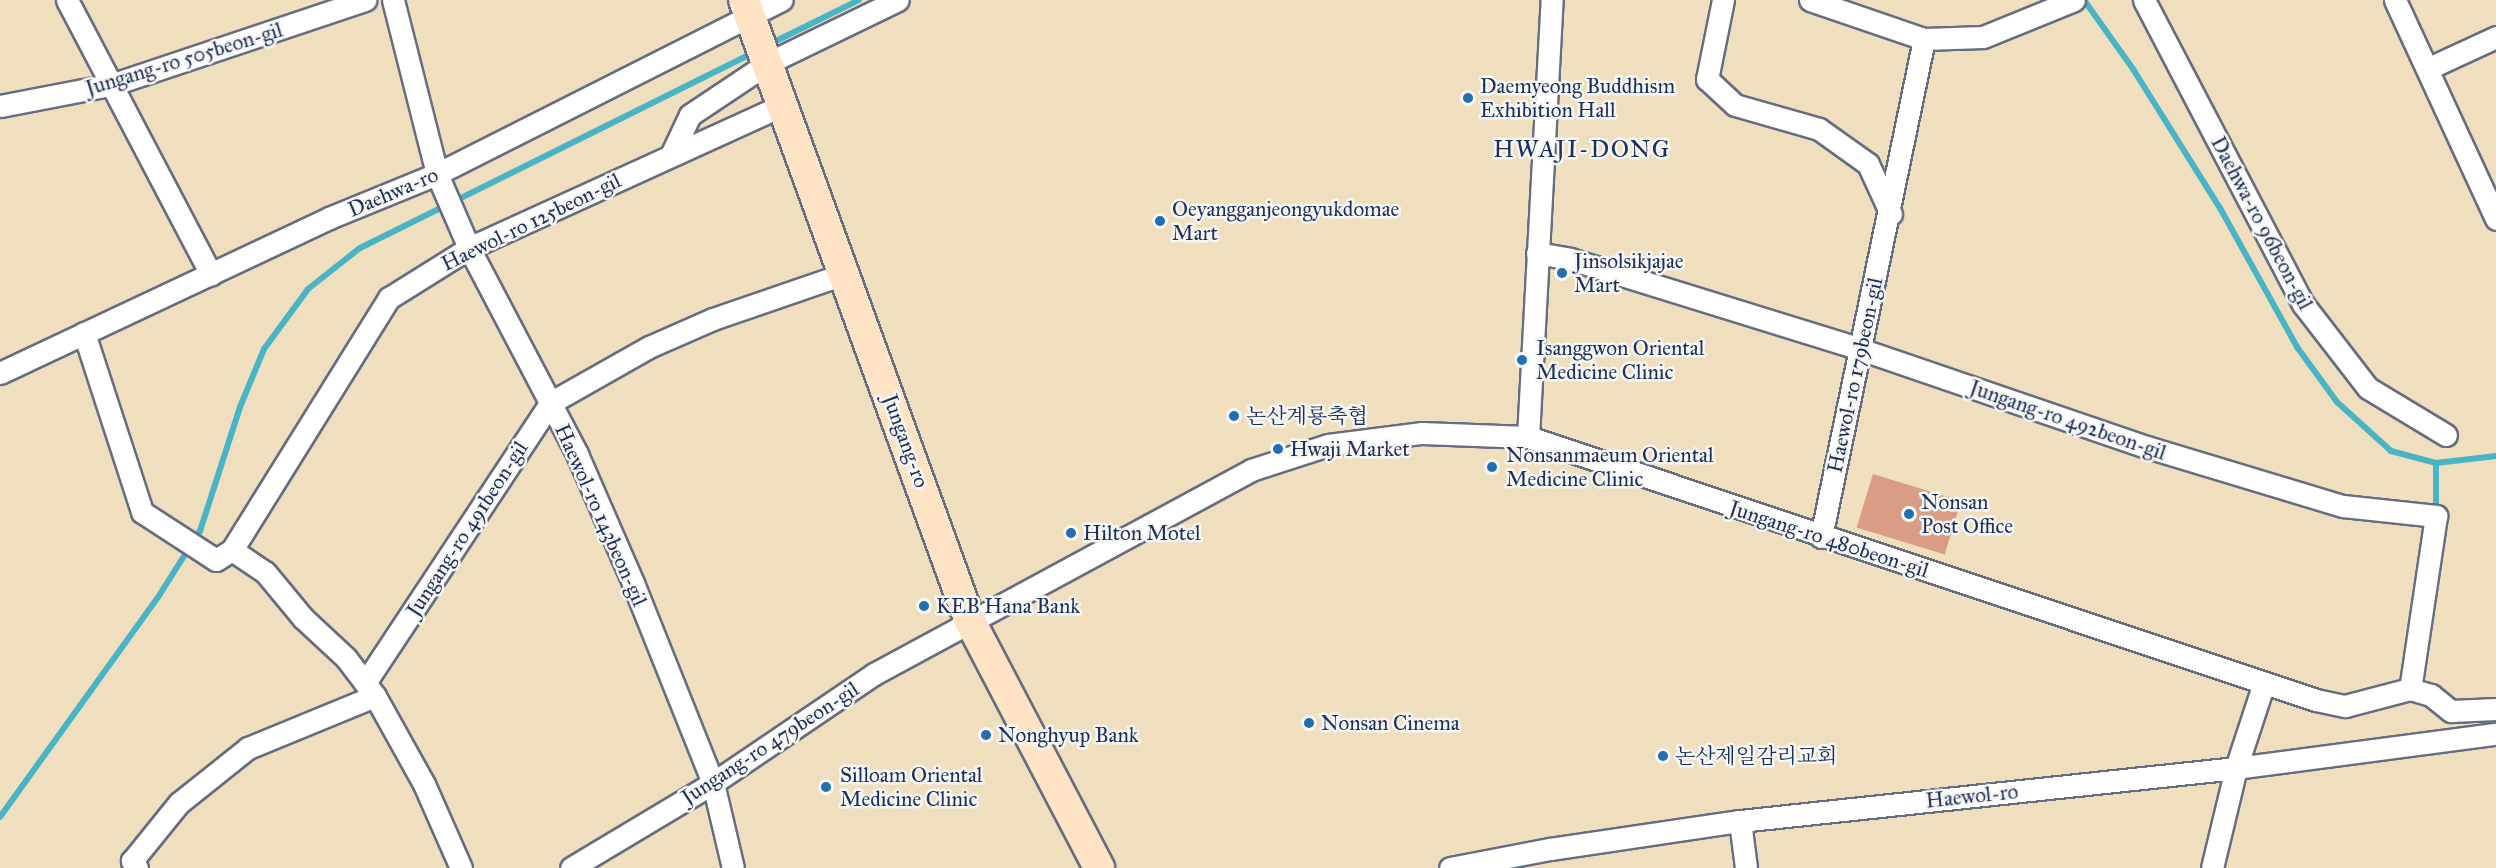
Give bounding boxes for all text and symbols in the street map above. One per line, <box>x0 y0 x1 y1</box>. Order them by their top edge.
street label: Jungang-ro 505beon-gil <box>82 17 286 101</box>
place label: Daemyeong Buddhism Exhibition Hall <box>1480 73 1675 123</box>
marker: Daemyeong Buddhism Exhibition Hall <box>1461 91 1475 105</box>
street label: Daehwa-ro 96beon-gil <box>2206 132 2318 314</box>
district label: HWAJI-DONG <box>1493 136 1671 164</box>
street label: Daehwa-ro <box>344 162 442 222</box>
street label: Haewol-ro 125beon-gil <box>437 168 625 276</box>
place label: Oeyangganjeongyukdomae Mart <box>1172 196 1399 246</box>
marker: Oeyangganjeongyukdomae Mart <box>1153 214 1167 228</box>
place label: Jinsolsikjajae Mart <box>1574 248 1684 298</box>
marker: Jinsolsikjajae Mart <box>1555 266 1569 280</box>
street label: Haewol-ro 179beon-gil <box>1822 275 1888 475</box>
place label: Isanggwon Oriental Medicine Clinic <box>1536 335 1704 385</box>
marker: Isanggwon Oriental Medicine Clinic <box>1513 351 1531 369</box>
street label: Jungang-ro 492beon-gil <box>1966 375 2170 465</box>
street label: Jungang-ro <box>877 391 935 491</box>
place label: 논산계룡축협 <box>1246 403 1368 429</box>
marker: 논산계룡축협 <box>1227 409 1241 423</box>
street label: Haewol-ro 143beon-gil <box>549 420 653 610</box>
place label: Hwaji Market <box>1290 436 1410 462</box>
street label: Jungang-ro 491beon-gil <box>401 437 533 621</box>
marker: Hwaji Market <box>1271 442 1285 456</box>
place label: Nonsanmaeum Oriental Medicine Clinic <box>1506 442 1714 492</box>
marker: Nonsanmaeum Oriental Medicine Clinic <box>1483 458 1501 476</box>
place label: Nonsan Post Office <box>1921 489 2013 539</box>
street label: Jungang-ro 480beon-gil <box>1726 495 1932 583</box>
marker: Nonsan Post Office <box>1902 507 1916 521</box>
place label: Hilton Motel <box>1083 520 1201 546</box>
marker: Hilton Motel <box>1064 526 1078 540</box>
place label: KEB Hana Bank <box>936 593 1080 619</box>
marker: KEB Hana Bank <box>917 599 931 613</box>
street label: Jungang-ro 479beon-gil <box>677 676 863 810</box>
place label: Nonsan Cinema <box>1321 710 1460 736</box>
marker: Nonsan Cinema <box>1302 716 1316 730</box>
place label: Nonghyup Bank <box>998 722 1139 748</box>
marker: Nonghyup Bank <box>979 728 993 742</box>
place label: 논산제일감리교회 <box>1675 743 1837 769</box>
marker: 논산제일감리교회 <box>1656 749 1670 763</box>
place label: Silloam Oriental Medicine Clinic <box>840 762 982 812</box>
marker: Silloam Oriental Medicine Clinic <box>817 778 835 796</box>
street label: Haewol-ro <box>1925 779 2019 813</box>

